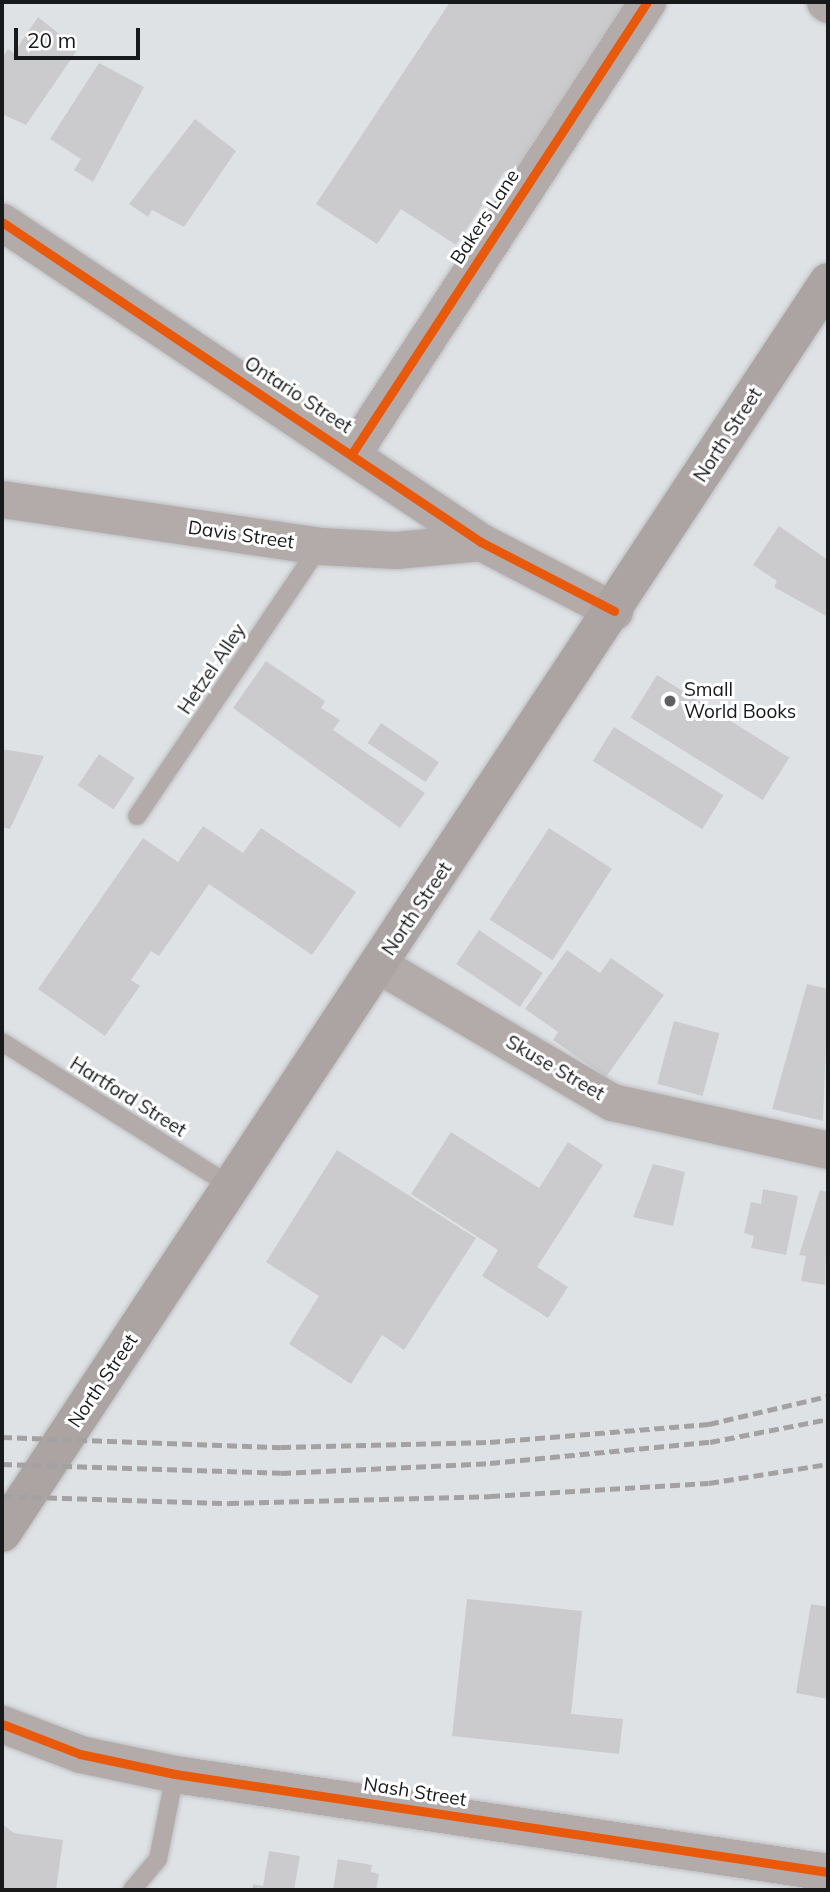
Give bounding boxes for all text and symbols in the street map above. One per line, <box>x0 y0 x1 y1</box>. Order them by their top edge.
scale bar <box>18 14 144 58</box>
text: 20 m <box>27 27 76 53</box>
street label: Bakers Lane <box>446 165 524 269</box>
street label: Ontario Street <box>240 352 356 438</box>
street label: North Street <box>689 384 767 486</box>
street label: Davis Street <box>186 516 296 554</box>
street label: Hetzel Alley <box>173 619 251 719</box>
place label: Small World Books <box>684 679 796 723</box>
marker: Small World Books <box>662 693 678 709</box>
street label: North Street <box>377 858 457 960</box>
street label: Skuse Street <box>502 1031 608 1105</box>
street label: Hartford Street <box>66 1052 190 1142</box>
street label: North Street <box>63 1330 143 1432</box>
street label: Nash Street <box>362 1773 468 1811</box>

